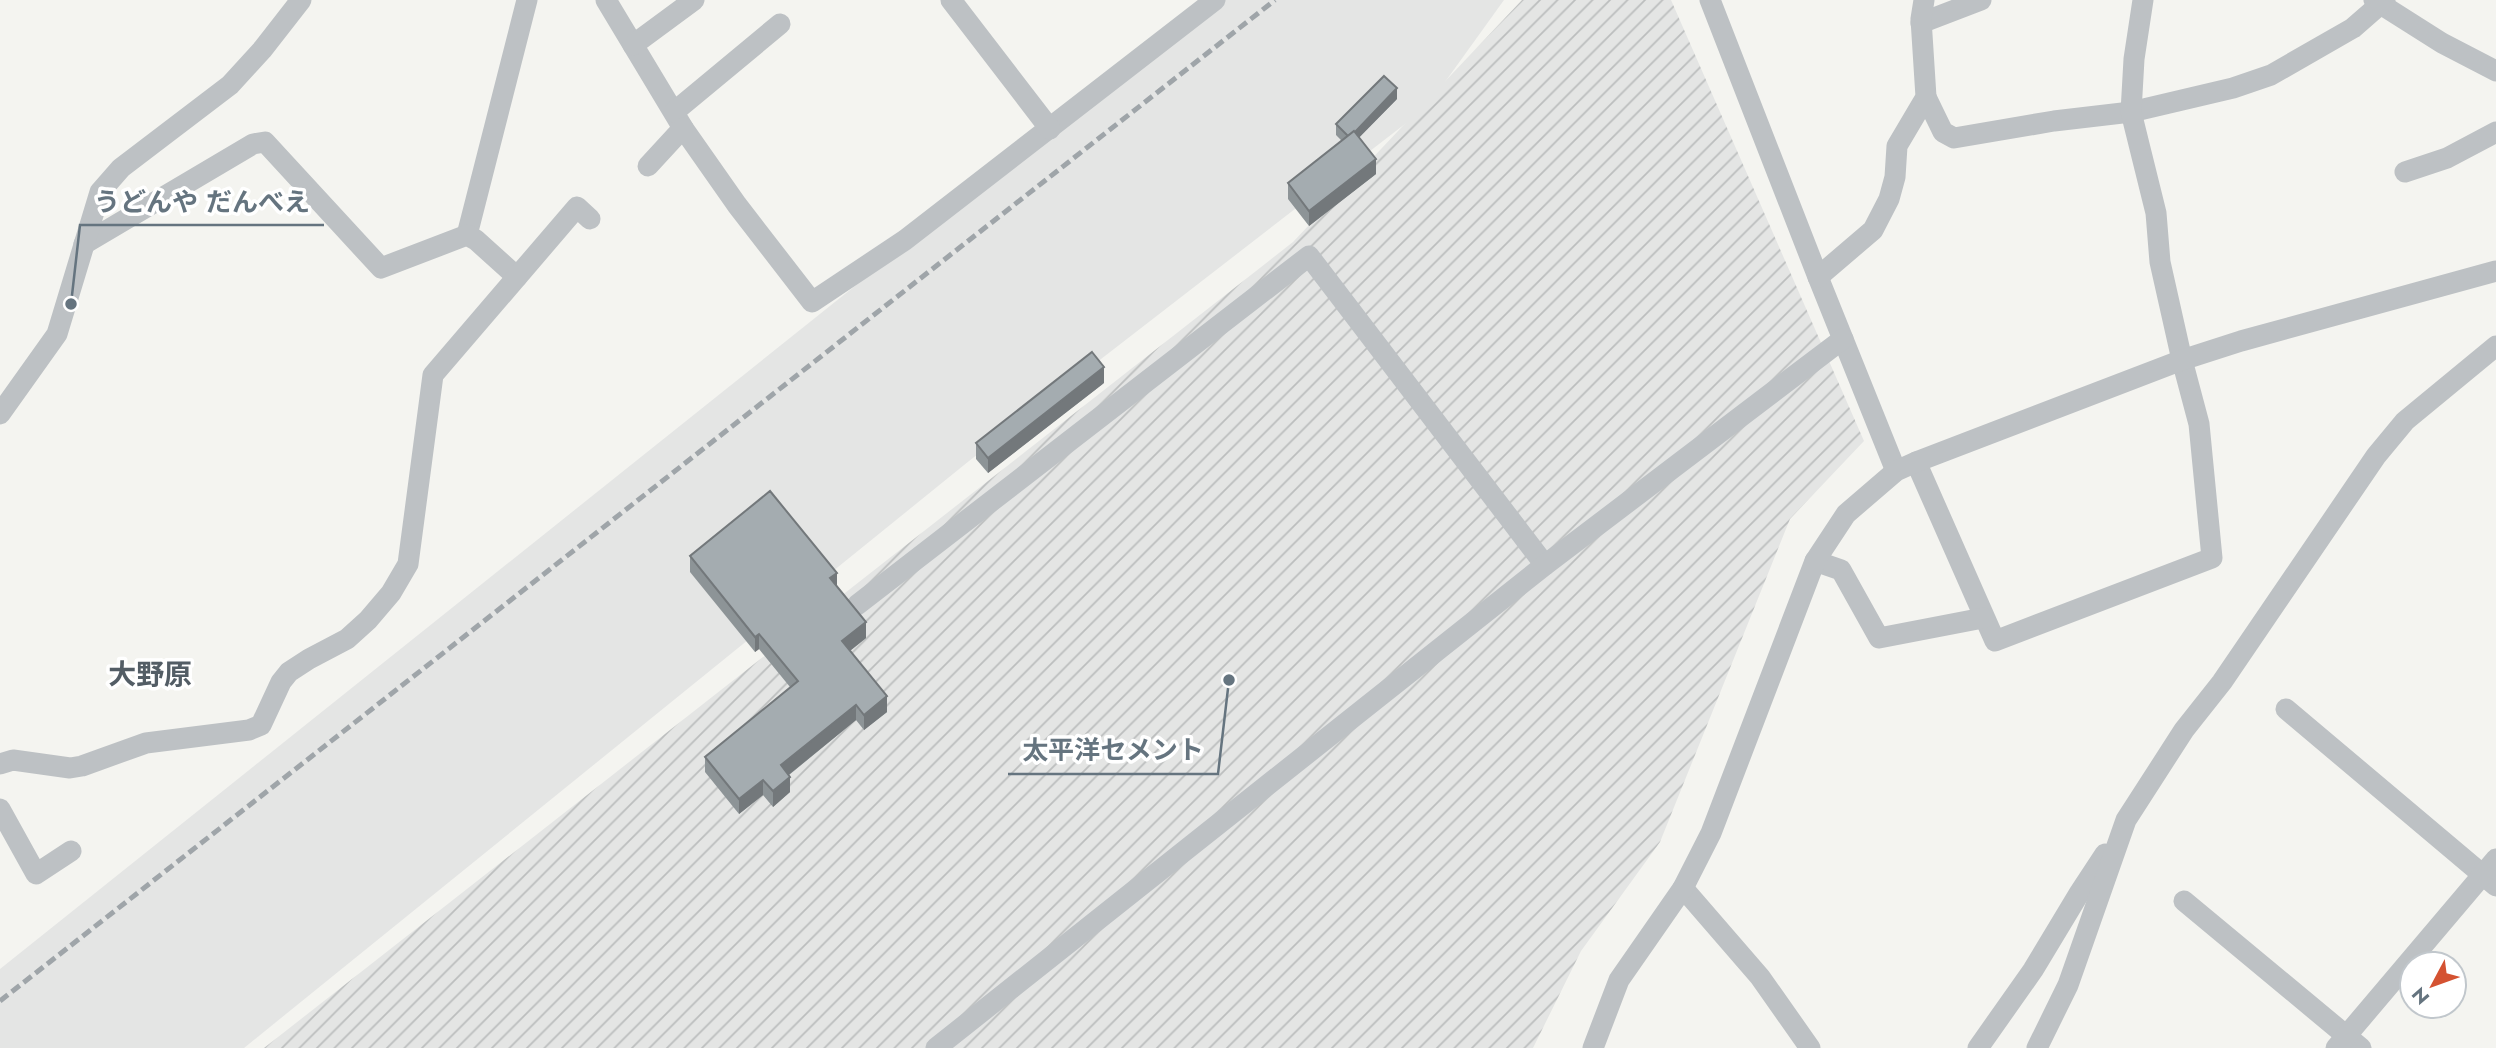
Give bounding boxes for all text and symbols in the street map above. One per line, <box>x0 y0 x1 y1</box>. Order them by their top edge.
callout: うどんや だんべえ <box>80 178 324 225</box>
text: うどんや だんべえ <box>94 183 310 221</box>
district label: 大野原 <box>108 654 192 695</box>
callout: 太平洋セメント <box>1008 727 1218 774</box>
text: 太平洋セメント <box>1022 731 1204 769</box>
north arrow <box>2398 950 2468 1020</box>
text: N <box>2405 981 2436 1010</box>

